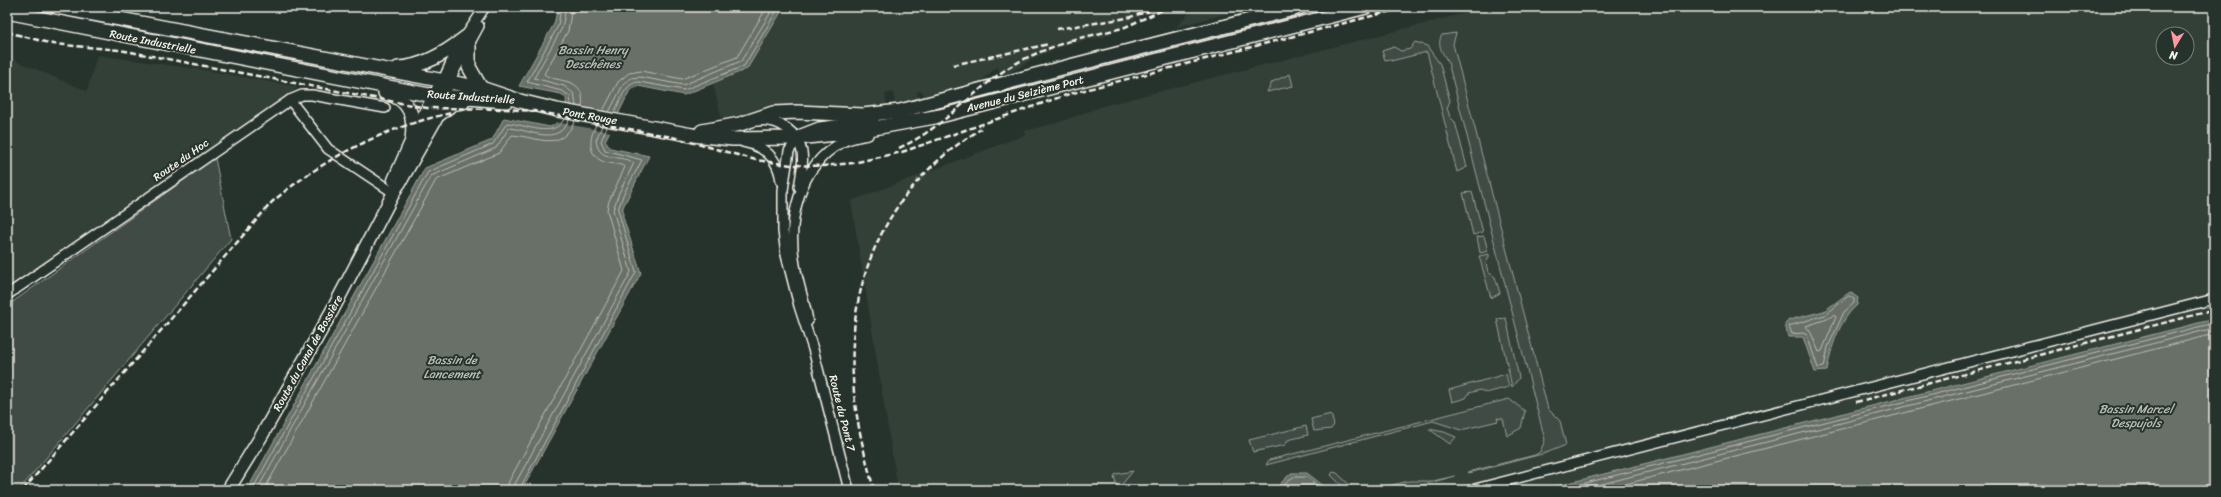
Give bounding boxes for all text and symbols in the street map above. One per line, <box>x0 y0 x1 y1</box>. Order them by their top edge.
street label: Route Industrielle <box>108 24 198 60</box>
north arrow <box>2155 26 2195 66</box>
water label: Bassin Henry Deschênes <box>558 39 630 75</box>
text: N <box>2168 45 2180 66</box>
street label: Avenue du Seizième Port <box>963 70 1086 118</box>
street label: Route Industrielle <box>427 84 516 110</box>
street label: Pont Rouge <box>561 102 619 130</box>
street label: Route du Hoc <box>149 133 213 186</box>
street label: Route du Canal de Bossière <box>268 291 348 415</box>
water label: Bassin de Lancement <box>424 349 482 385</box>
street label: Route du Pont 7 <box>823 373 861 454</box>
water label: Bassin Marcel Despujols <box>2099 398 2176 434</box>

